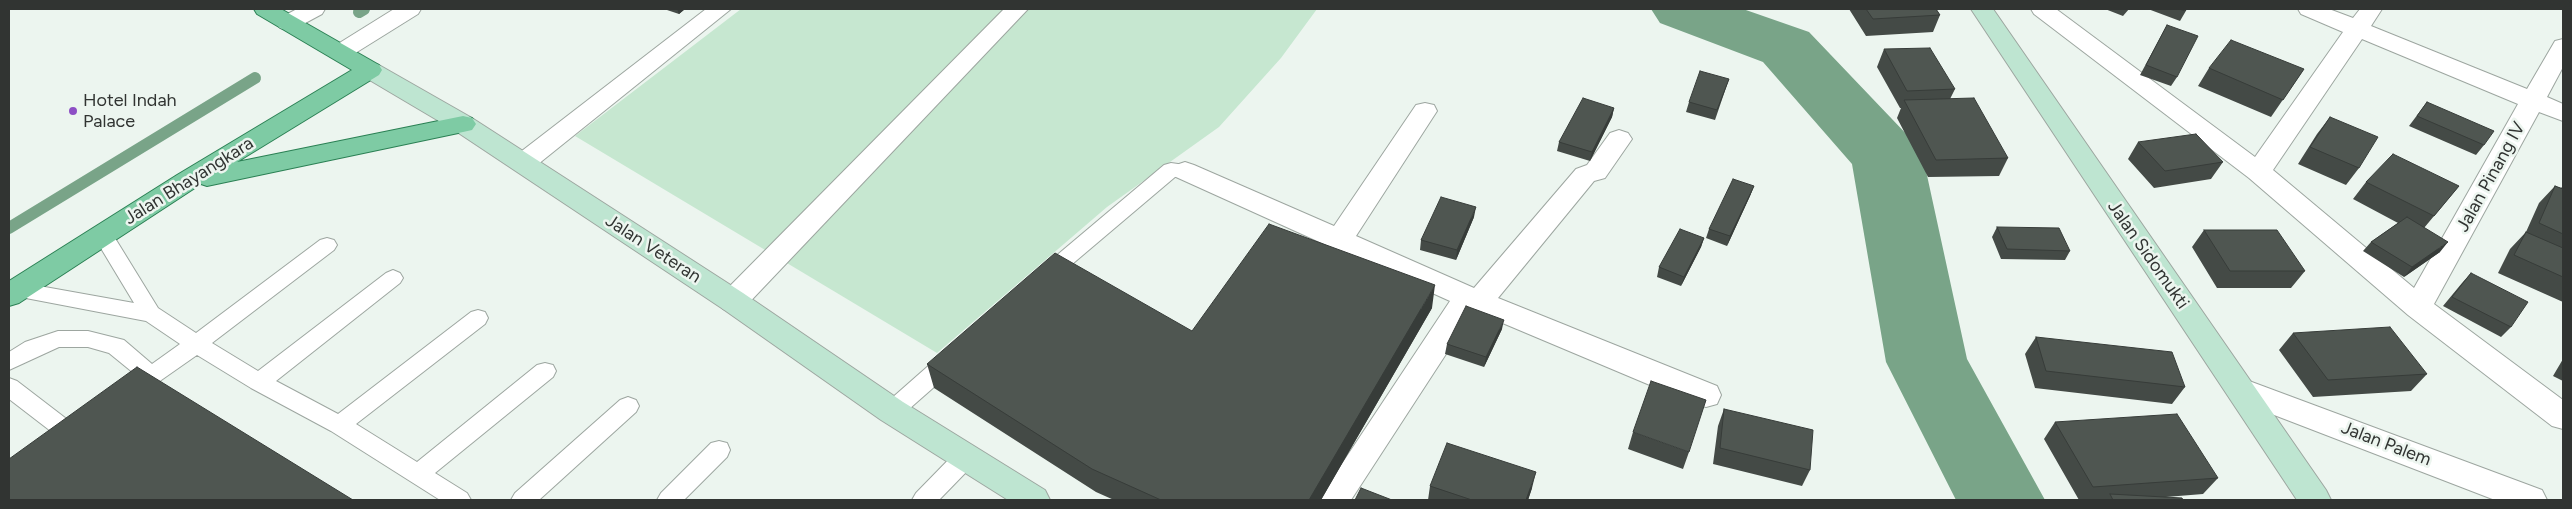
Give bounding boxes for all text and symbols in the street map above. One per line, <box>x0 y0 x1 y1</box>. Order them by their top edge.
place label: Hotel Indah Palace <box>83 90 177 132</box>
marker: Hotel Indah Palace <box>67 105 79 117</box>
street label: Jalan Pinang IV <box>2452 118 2530 236</box>
street label: Jalan Bhayangkara <box>120 133 258 229</box>
street label: Jalan Sidomukti <box>2103 197 2193 313</box>
street label: Jalan Veteran <box>601 210 705 288</box>
street label: Jalan Palem <box>2338 417 2434 471</box>

